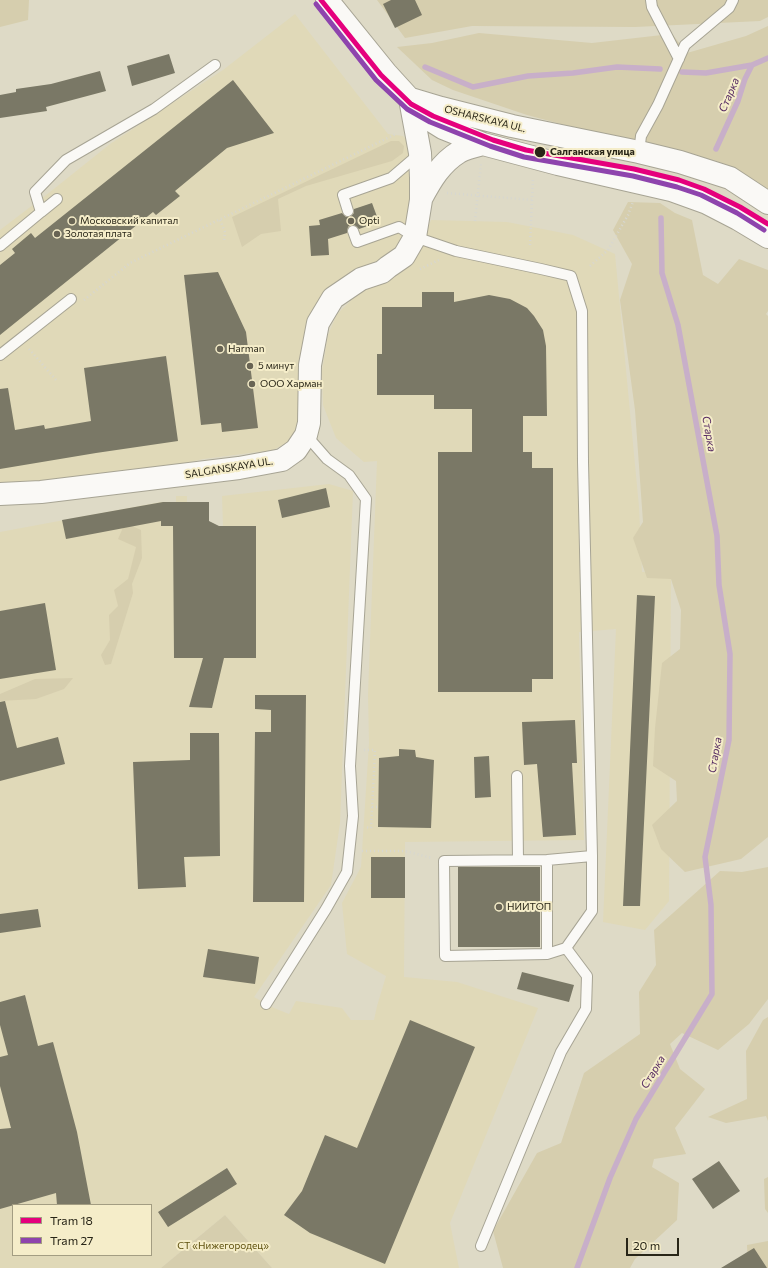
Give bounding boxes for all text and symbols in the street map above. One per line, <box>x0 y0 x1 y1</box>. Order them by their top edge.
water label: Старка <box>716 76 742 114</box>
street label: OSHARSKAYA UL. <box>443 103 527 135</box>
marker: Салганская улица <box>533 145 547 159</box>
place label: Салганская улица <box>550 146 635 158</box>
place label: Московский капитал <box>80 215 178 227</box>
place label: Opti <box>359 215 380 227</box>
marker: Московский капитал <box>67 216 77 226</box>
marker: Opti <box>346 216 356 226</box>
place label: Золотая плата <box>65 228 132 240</box>
marker: Золотая плата <box>52 229 62 239</box>
place label: Harman <box>228 343 264 355</box>
marker: Harman <box>215 344 225 354</box>
place label: 5 минут <box>258 360 294 372</box>
marker: 5 минут <box>245 361 255 371</box>
place label: ООО Харман <box>260 378 322 390</box>
marker: ООО Харман <box>247 379 257 389</box>
water label: Старка <box>699 415 719 453</box>
street label: SALGANSKAYA UL. <box>184 455 274 481</box>
water label: Старка <box>705 736 725 774</box>
place label: НИИТОП <box>507 901 551 913</box>
marker: НИИТОП <box>494 902 504 912</box>
water label: Старка <box>638 1053 668 1091</box>
legend <box>12 1204 152 1256</box>
text: Tram 18 <box>50 1213 93 1227</box>
scale bar <box>628 1230 681 1256</box>
text: Tram 27 <box>50 1233 93 1247</box>
text: 20 m <box>633 1238 660 1252</box>
park label: СТ «Нижегородец» <box>177 1240 269 1252</box>

